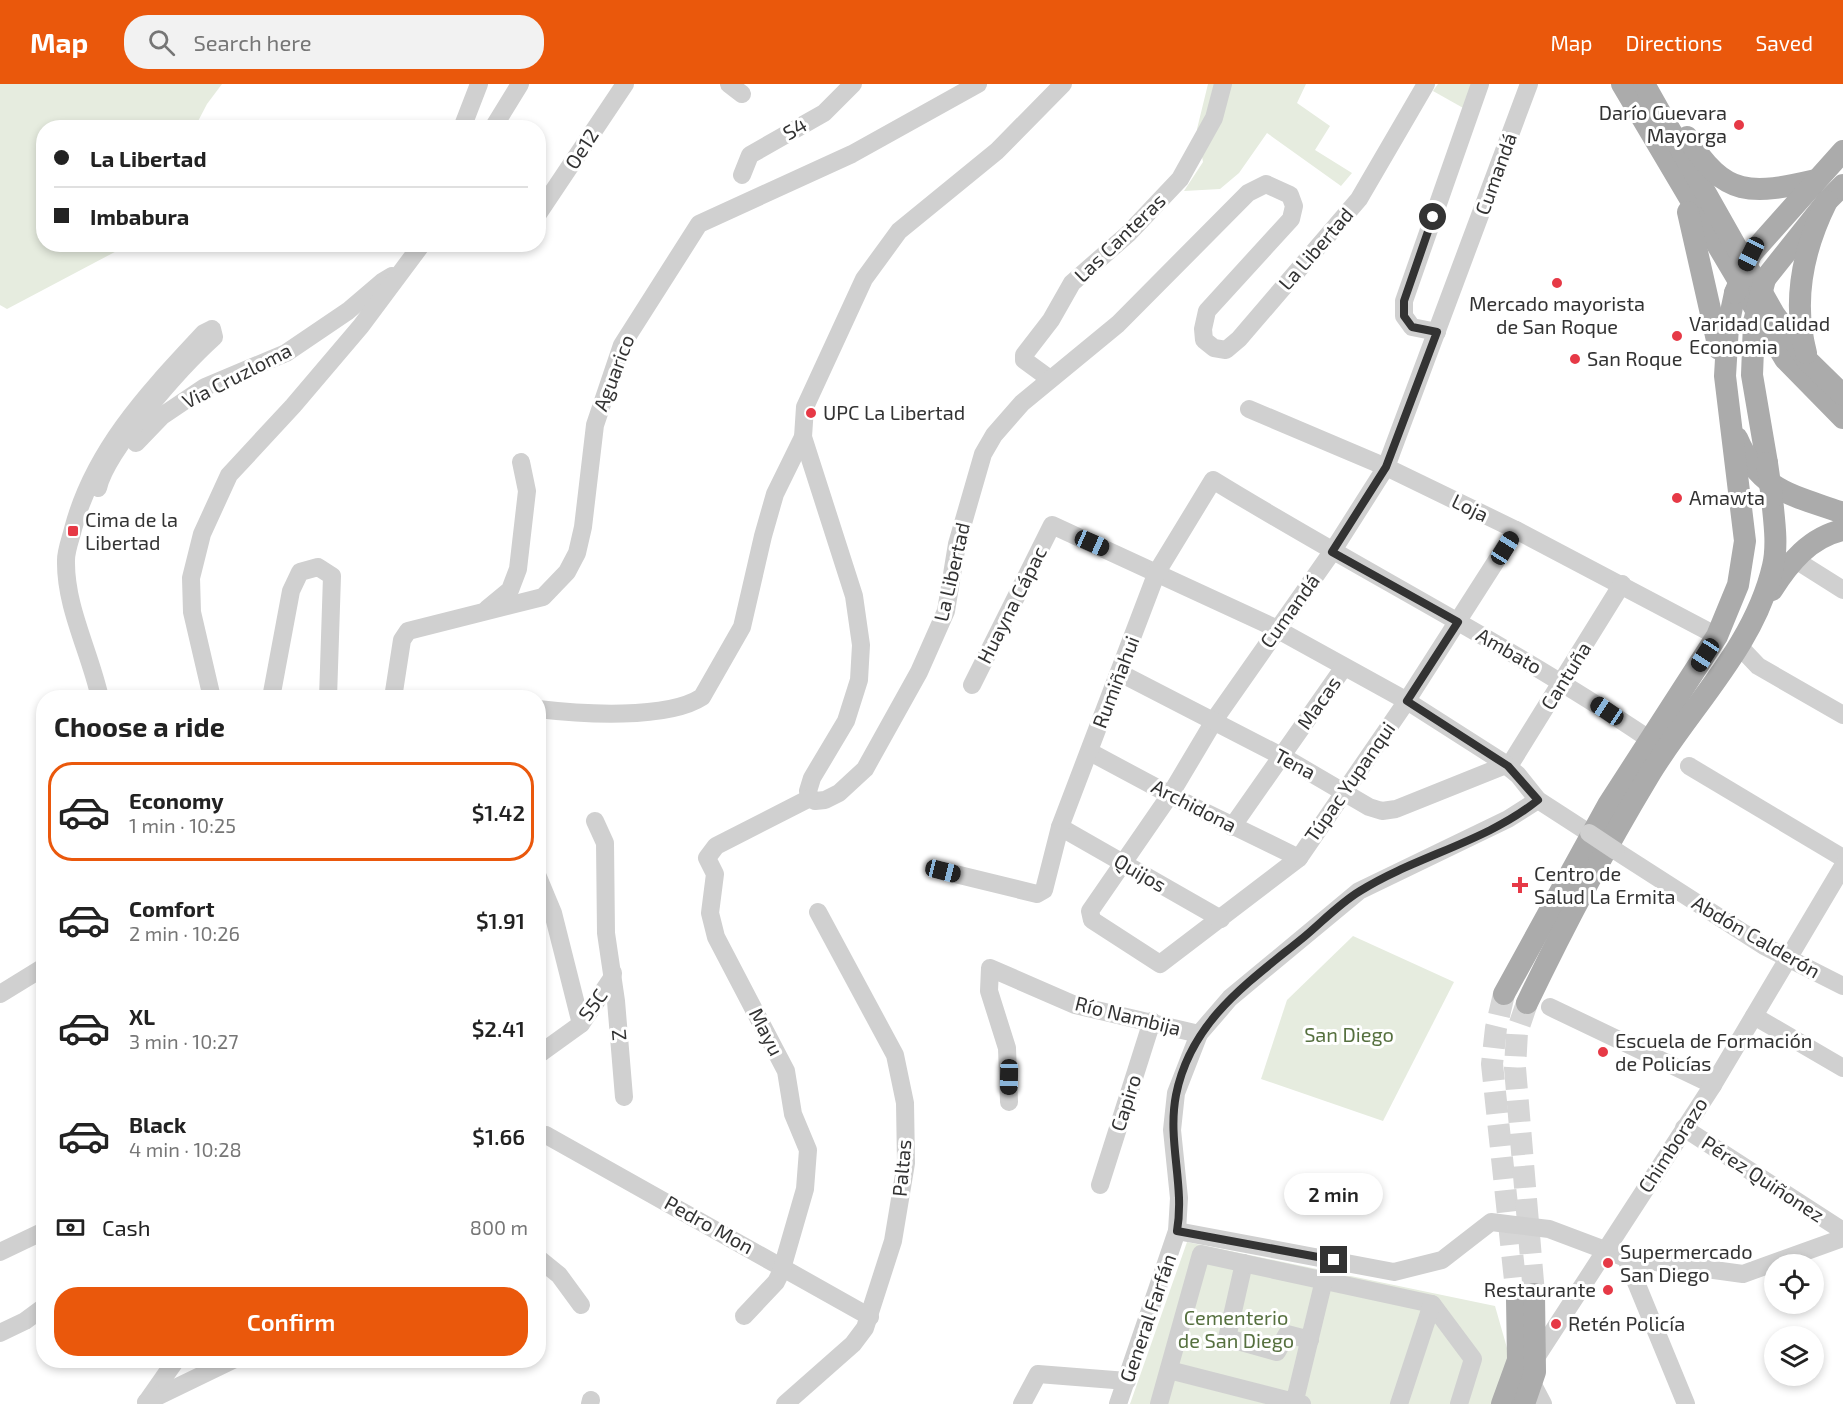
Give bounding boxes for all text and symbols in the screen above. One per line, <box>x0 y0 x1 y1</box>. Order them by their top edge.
search box <box>124 15 544 69</box>
text: Map <box>30 25 88 59</box>
icon: search <box>145 26 178 59</box>
text: Search here <box>193 29 312 55</box>
text: Map <box>1550 30 1593 55</box>
text: Directions <box>1626 30 1722 55</box>
text: Saved <box>1755 30 1813 55</box>
place label: Darío Guevara Mayorga <box>1599 100 1727 147</box>
street label: S4 <box>778 112 811 144</box>
marker: Darío Guevara Mayorga <box>1732 118 1746 132</box>
street label: Oe12 <box>559 124 603 173</box>
street label: Cumandá <box>1469 129 1521 218</box>
text: La Libertad <box>90 145 207 171</box>
street label: Las Canteras <box>1069 188 1170 287</box>
street label: La Libertad <box>1273 202 1357 294</box>
text: Imbabura <box>90 203 189 229</box>
route start <box>1419 203 1446 230</box>
car <box>1735 234 1767 274</box>
marker: Mercado mayorista de San Roque <box>1550 276 1564 290</box>
place label: Mercado mayorista de San Roque <box>1469 291 1645 338</box>
place label: Varidad Calidad Economia <box>1689 311 1830 358</box>
marker: Varidad Calidad Economia <box>1670 329 1684 343</box>
street label: Aguarico <box>588 331 639 414</box>
street label: Via Cruzloma <box>178 337 295 413</box>
place label: San Roque <box>1587 346 1682 370</box>
marker: San Roque <box>1568 352 1582 366</box>
place label: UPC La Libertad <box>823 400 965 424</box>
marker: UPC La Libertad <box>804 406 818 420</box>
place label: Amawta <box>1689 485 1765 509</box>
street label: Loja <box>1448 488 1493 526</box>
marker: Amawta <box>1670 491 1684 505</box>
place label: Cima de la Libertad <box>85 507 178 554</box>
street label: La Libertad <box>928 520 974 624</box>
marker: Cima de la Libertad <box>66 524 80 538</box>
car <box>1072 527 1112 559</box>
car <box>1488 528 1522 568</box>
street label: Huayna Cápac <box>971 542 1051 667</box>
street label: Cumandá <box>1254 569 1324 652</box>
street label: Ambato <box>1473 622 1546 678</box>
street label: Rumiñahui <box>1087 632 1144 731</box>
car <box>1688 635 1722 675</box>
street label: Cantuña <box>1535 637 1595 714</box>
street label: Macas <box>1291 671 1345 734</box>
car <box>1587 693 1627 729</box>
text: Choose a ride <box>54 710 225 742</box>
street label: Túpac Yupanqui <box>1299 717 1399 846</box>
street label: Tena <box>1271 742 1320 784</box>
street label: Archidona <box>1148 774 1241 837</box>
icon: car <box>57 785 111 839</box>
text: Economy <box>129 787 224 813</box>
text: $1.42 <box>472 799 525 825</box>
text: 1 min · 10:25 <box>129 813 236 837</box>
street label: Quijos <box>1110 848 1171 897</box>
car <box>923 858 963 884</box>
place label: Centro de Salud La Ermita <box>1534 861 1675 908</box>
marker: Centro de Salud La Ermita <box>1511 876 1529 894</box>
street label: Abdón Calderón <box>1688 890 1825 983</box>
icon: car <box>57 893 111 947</box>
text: Comfort <box>129 895 214 921</box>
text: $1.91 <box>476 907 525 933</box>
text: 2 min · 10:26 <box>129 921 240 945</box>
street label: S5C <box>573 984 612 1025</box>
street label: Río Nambija <box>1073 990 1184 1040</box>
icon: car <box>57 1001 111 1055</box>
text: XL <box>129 1003 155 1029</box>
street label: Mayu <box>745 1004 789 1059</box>
text: $2.41 <box>472 1015 525 1041</box>
park label: San Diego <box>1304 1022 1394 1046</box>
street label: Z <box>606 1028 630 1042</box>
place label: Escuela de Formación de Policías <box>1615 1028 1812 1075</box>
text: 3 min · 10:27 <box>129 1029 239 1053</box>
marker: Escuela de Formación de Policías <box>1596 1045 1610 1059</box>
car <box>1000 1059 1018 1095</box>
street label: Capiro <box>1105 1071 1145 1134</box>
street label: Chimborazo <box>1632 1092 1712 1197</box>
icon: car <box>57 1109 111 1163</box>
text: Black <box>129 1111 186 1137</box>
text: $1.66 <box>472 1123 525 1149</box>
street label: Pérez Quiñonez <box>1698 1130 1829 1227</box>
text: 4 min · 10:28 <box>129 1137 242 1161</box>
street label: Paltas <box>887 1138 915 1197</box>
callout: 2 min <box>1284 1173 1384 1215</box>
text: 2 min <box>1308 1182 1359 1206</box>
street label: Pedro Mon <box>661 1190 758 1258</box>
icon: cash <box>54 1211 87 1244</box>
text: Cash <box>102 1214 151 1240</box>
text: 800 m <box>470 1215 528 1239</box>
place label: Supermercado San Diego <box>1620 1239 1753 1286</box>
route end <box>1320 1246 1347 1273</box>
street label: General Farfán <box>1114 1250 1180 1385</box>
map controls <box>1764 1254 1824 1386</box>
button: locate <box>1764 1254 1824 1314</box>
marker: Supermercado San Diego <box>1601 1256 1615 1270</box>
place label: Restaurante <box>1484 1277 1596 1301</box>
marker: Restaurante <box>1601 1283 1615 1297</box>
button: Confirm <box>54 1287 528 1356</box>
park label: Cementerio de San Diego <box>1178 1305 1294 1352</box>
place label: Retén Policía <box>1568 1311 1685 1335</box>
marker: Retén Policía <box>1549 1317 1563 1331</box>
button: layers <box>1764 1326 1824 1386</box>

